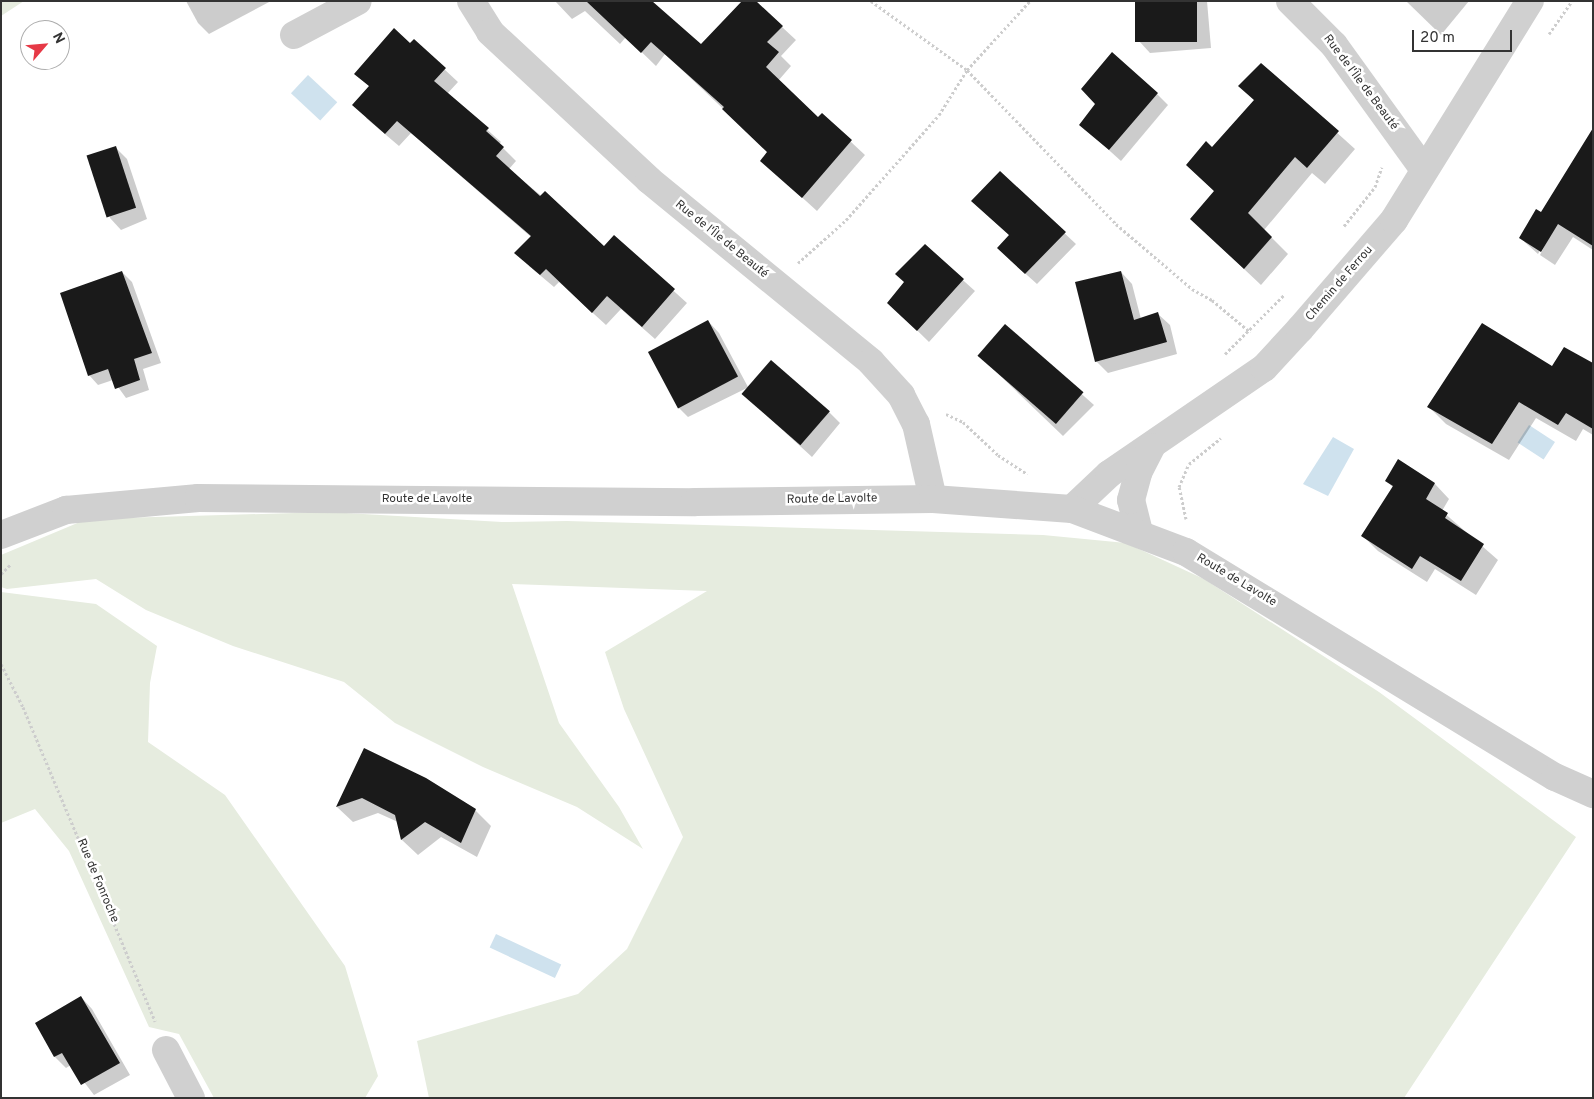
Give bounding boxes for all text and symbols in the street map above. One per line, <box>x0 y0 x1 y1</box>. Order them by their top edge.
north arrow <box>20 20 70 70</box>
scale bar <box>1414 20 1514 52</box>
text: 20 m <box>1420 29 1455 48</box>
text: N <box>48 30 68 47</box>
street label: Rue de l'Île de Beauté <box>1319 32 1401 134</box>
street label: Rue de l'Île de Beauté <box>672 198 770 282</box>
street label: Chemin de Ferrou <box>1303 243 1377 325</box>
street label: Route de Lavolte <box>787 492 877 508</box>
street label: Route de Lavolte <box>382 493 472 507</box>
street label: Route de Lavolte <box>1193 551 1279 611</box>
street label: Rue de Fonroche <box>73 837 121 925</box>

